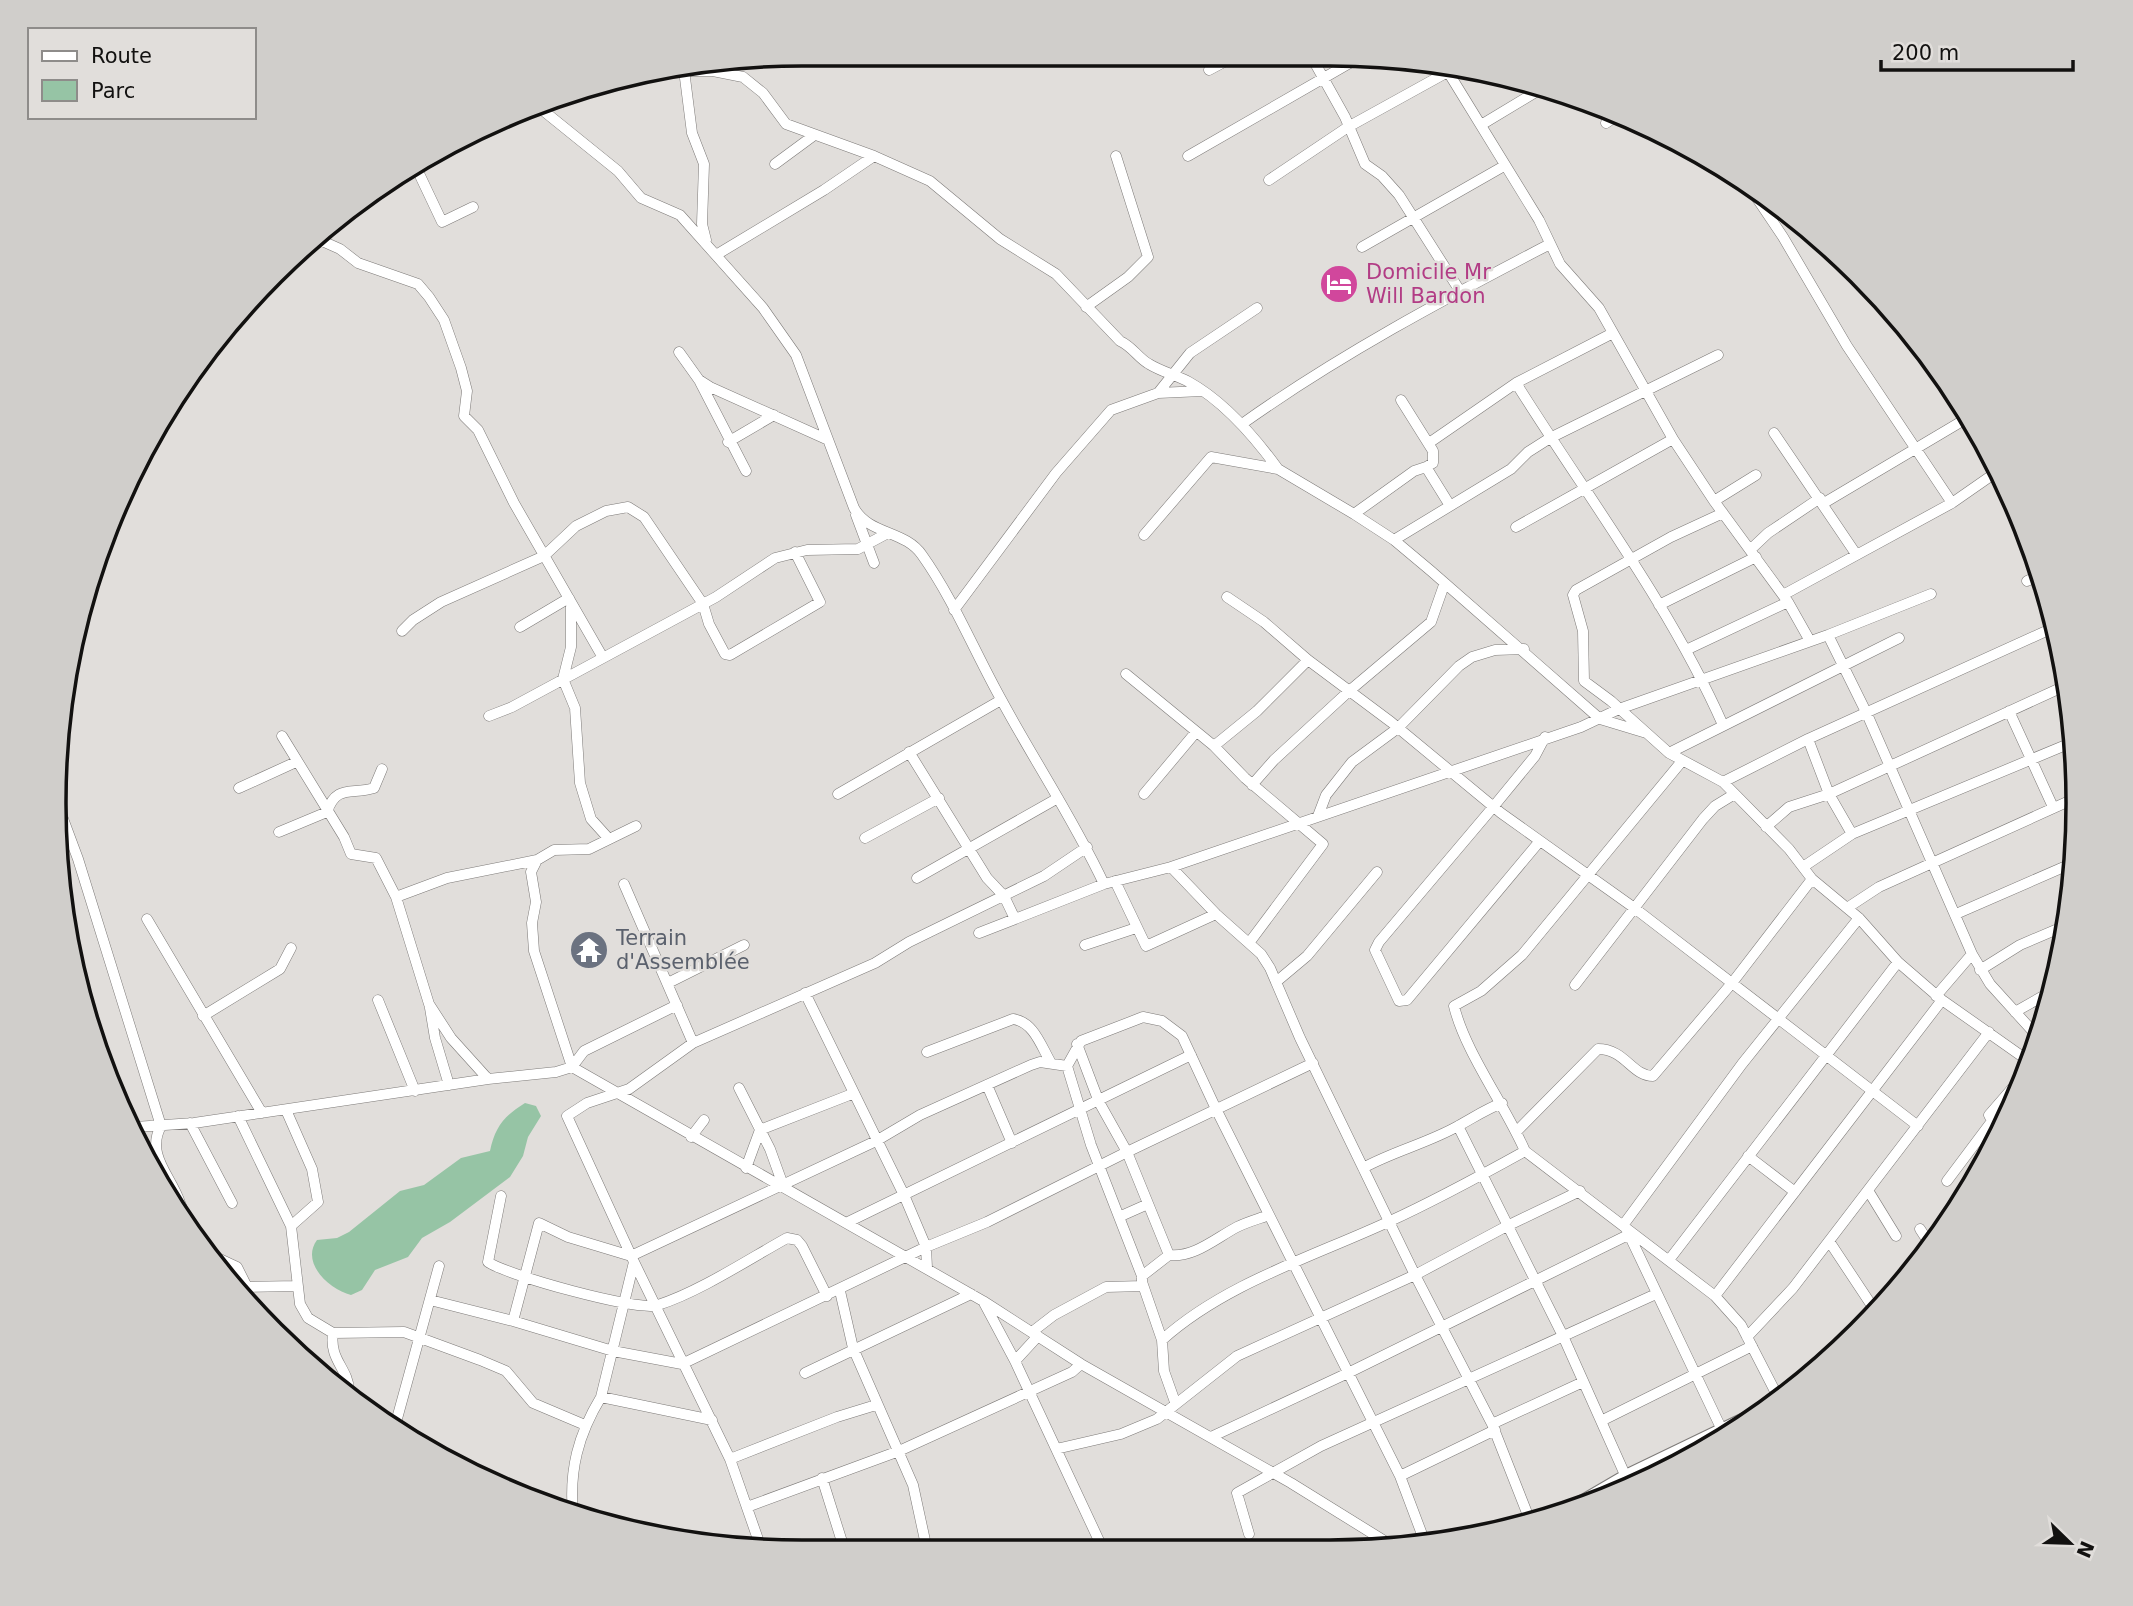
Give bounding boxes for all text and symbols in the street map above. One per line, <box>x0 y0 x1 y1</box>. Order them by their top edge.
legend <box>28 28 256 119</box>
scale bar <box>1881 28 2074 72</box>
text: 200 m <box>1892 41 1959 65</box>
text: Route <box>91 44 152 68</box>
text: Parc <box>91 79 135 103</box>
place label: Domicile Mr Will Bardon <box>1366 260 1491 308</box>
hotel icon: Domicile Mr Will Bardon <box>1318 263 1360 305</box>
place label: Terrain d'Assemblée <box>615 926 750 974</box>
temple icon: Terrain d'Assemblée <box>568 929 610 971</box>
north arrow <box>2035 1508 2105 1578</box>
text: N <box>2072 1538 2099 1561</box>

